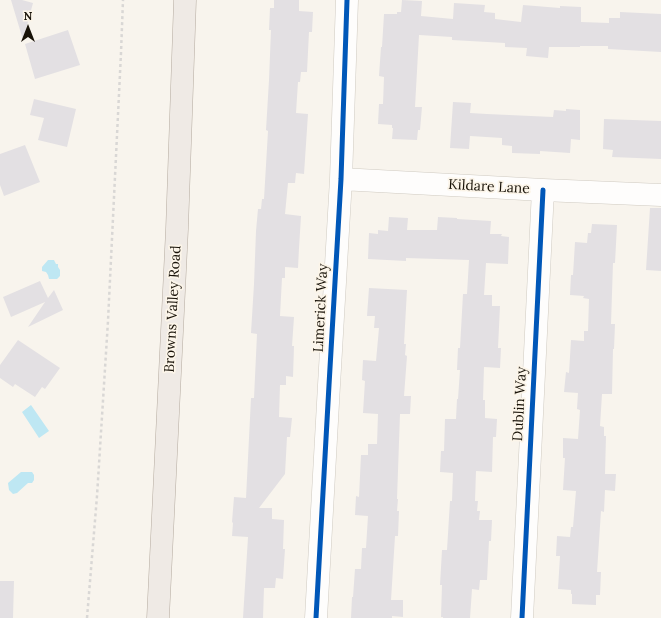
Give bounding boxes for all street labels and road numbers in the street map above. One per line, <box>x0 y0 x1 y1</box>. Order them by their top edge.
street label: Kildare Lane <box>448 176 530 198</box>
street label: Browns Valley Road <box>161 245 185 373</box>
street label: Limerick Way <box>310 263 332 353</box>
street label: Dublin Way <box>510 366 530 442</box>

